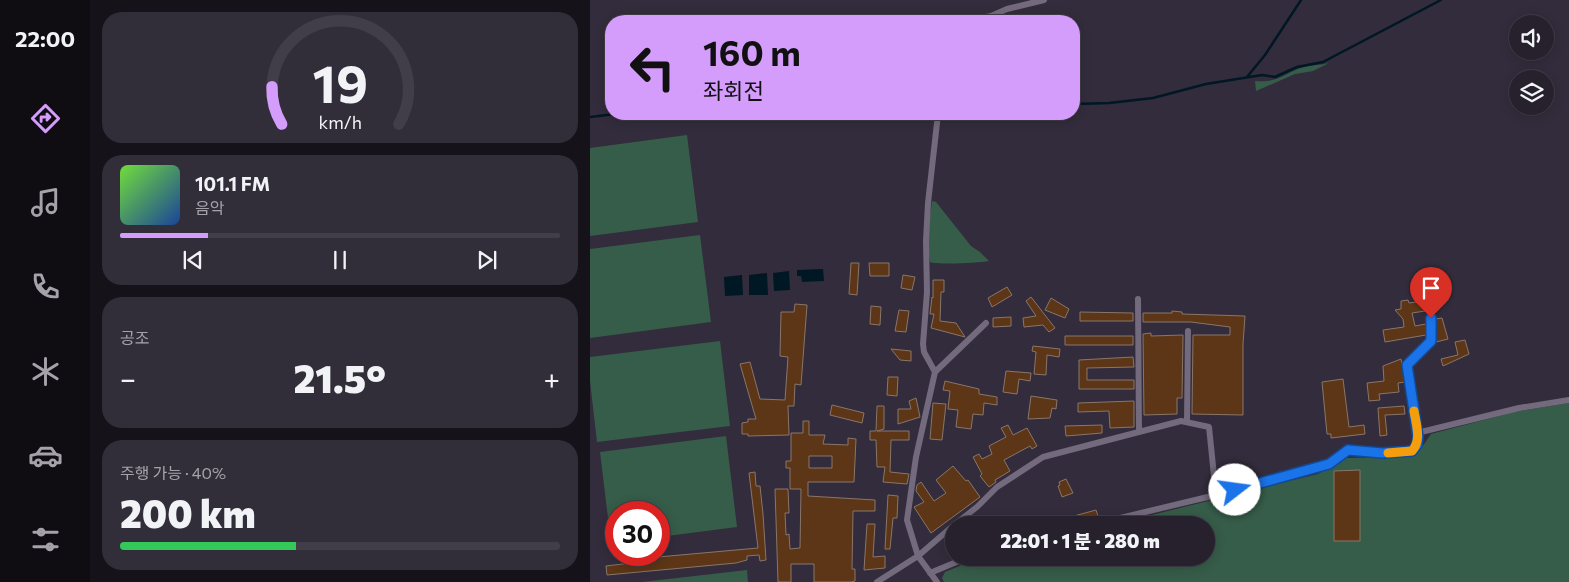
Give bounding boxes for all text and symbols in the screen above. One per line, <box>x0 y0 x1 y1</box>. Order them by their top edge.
map controls <box>1509 15 1554 115</box>
button: sound <box>1509 15 1554 60</box>
text: 22:00 <box>15 25 75 52</box>
text: 160 m <box>703 30 801 73</box>
icon: left <box>620 35 685 100</box>
text: 19 <box>312 50 368 114</box>
button: layers <box>1509 70 1554 115</box>
text: 좌회전 <box>703 77 764 104</box>
icon: directions <box>28 101 63 136</box>
text: km/h <box>318 111 362 133</box>
text: 101.1 FM <box>195 172 270 195</box>
icon: music <box>28 185 63 220</box>
text: 음악 <box>195 198 224 217</box>
icon: previous <box>179 246 207 274</box>
icon: pause <box>326 246 354 274</box>
icon: next <box>473 246 501 274</box>
pin <box>1410 267 1452 318</box>
icon: phone <box>28 269 63 304</box>
icon: arrive <box>1417 274 1445 302</box>
text: 공조 <box>120 328 149 347</box>
icon: climate <box>28 354 63 389</box>
text: 21.5° <box>293 354 386 401</box>
text: − <box>120 361 136 395</box>
text: + <box>544 361 560 395</box>
icon: car <box>28 438 63 473</box>
text: 주행 가능 · 40% <box>120 463 226 482</box>
position arrow <box>1208 463 1260 515</box>
text: 200 km <box>120 489 256 536</box>
speed limit sign: 30 <box>605 501 670 566</box>
icon: filters <box>28 522 63 557</box>
text: 22:01 · 1 분 · 280 m <box>1000 529 1160 552</box>

